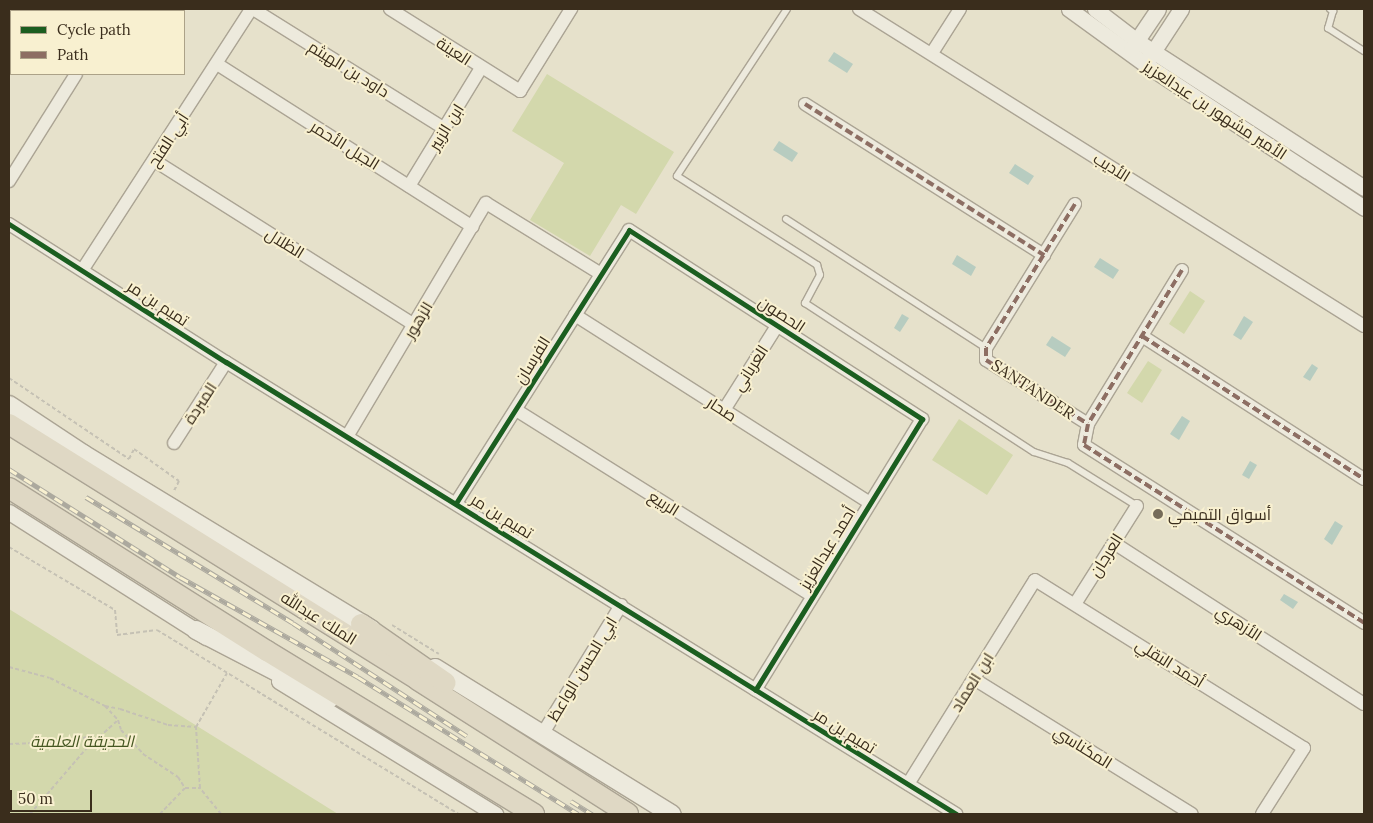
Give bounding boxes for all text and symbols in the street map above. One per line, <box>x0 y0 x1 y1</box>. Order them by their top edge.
legend <box>10 10 185 75</box>
text: Cycle path <box>57 20 131 39</box>
street label: العينة <box>433 33 475 69</box>
street label: داود بن الهيثم <box>305 37 393 101</box>
text: Path <box>57 45 88 64</box>
street label: الأمير مشهور بن عبدالعزيز <box>1140 56 1290 164</box>
street label: ابن الزبير <box>424 100 468 154</box>
street label: أبي الفتح <box>143 109 193 171</box>
street label: الجبل الأحمر <box>307 116 383 174</box>
street label: الأديب <box>1090 148 1134 186</box>
street label: الظلال <box>262 224 308 262</box>
street label: تميم بن مر <box>124 276 192 330</box>
street label: الحصون <box>755 292 809 336</box>
street label: الزهور <box>400 298 436 342</box>
street label: الفرسان <box>510 333 554 387</box>
street label: العرباني <box>728 341 772 395</box>
street label: SANTANDER <box>988 355 1078 423</box>
street label: المبردة <box>179 378 221 428</box>
street label: صحار <box>703 392 741 426</box>
street label: الربيع <box>645 486 683 520</box>
street label: تميم بن مر <box>468 490 536 542</box>
street label: أحمد عبدالعزيز <box>795 503 859 593</box>
place label: أسواق التميمي <box>1168 504 1271 524</box>
marker: أسواق التميمي <box>1152 508 1164 520</box>
street label: العرجان <box>1085 530 1127 580</box>
street label: الملك عبدالله <box>278 587 360 649</box>
street label: الأزهري <box>1213 601 1265 645</box>
street label: ابي الحسن الواعظ <box>543 613 621 725</box>
street label: أحمد البقلي <box>1132 634 1208 692</box>
street label: ابن العماد <box>946 649 998 715</box>
street label: تميم بن مر <box>811 705 879 757</box>
street label: المكناسي <box>1050 722 1116 772</box>
park label: الحديقة العلمية <box>30 731 134 751</box>
scale bar <box>12 780 95 812</box>
text: 50 m <box>18 789 53 808</box>

